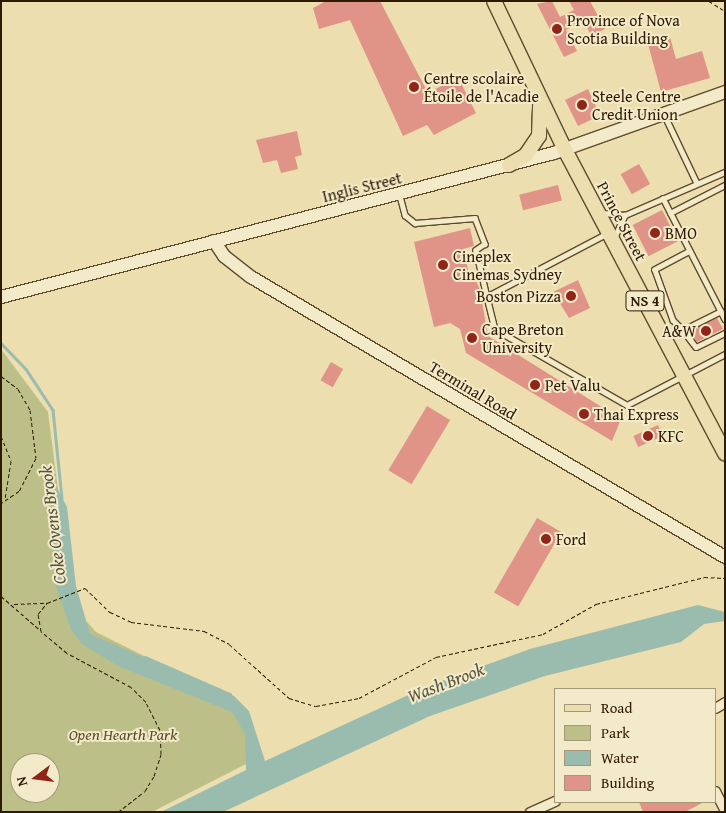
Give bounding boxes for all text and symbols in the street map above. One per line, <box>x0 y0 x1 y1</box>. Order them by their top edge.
place label: Province of Nova Scotia Building <box>567 10 680 48</box>
marker: Province of Nova Scotia Building <box>551 23 563 35</box>
place label: Centre scolaire Étoile de l'Acadie <box>424 68 539 106</box>
marker: Centre scolaire Étoile de l'Acadie <box>408 81 420 93</box>
place label: Steele Centre Credit Union <box>592 86 681 124</box>
marker: Steele Centre Credit Union <box>576 99 588 111</box>
street label: Inglis Street <box>320 168 404 206</box>
street label: Prince Street <box>593 178 651 264</box>
place label: BMO <box>665 223 697 243</box>
marker: BMO <box>649 227 661 239</box>
place label: Cineplex Cinemas Sydney <box>453 246 562 284</box>
marker: Cineplex Cinemas Sydney <box>437 259 449 271</box>
place label: Boston Pizza <box>476 286 561 306</box>
road number: NS 4 <box>625 288 665 314</box>
marker: Boston Pizza <box>565 290 577 302</box>
place label: Cape Breton University <box>482 319 564 357</box>
place label: A&W <box>662 321 696 341</box>
marker: A&W <box>700 325 712 337</box>
marker: Cape Breton University <box>466 332 478 344</box>
street label: Terminal Road <box>426 357 520 423</box>
place label: Pet Valu <box>545 375 601 395</box>
marker: Pet Valu <box>529 379 541 391</box>
place label: Thai Express <box>594 404 679 424</box>
marker: Thai Express <box>578 408 590 420</box>
place label: KFC <box>658 426 684 446</box>
marker: KFC <box>642 430 654 442</box>
water label: Coke Ovens Brook <box>35 464 71 586</box>
place label: Ford <box>556 529 586 549</box>
marker: Ford <box>540 533 552 545</box>
water label: Wash Brook <box>405 659 487 707</box>
legend <box>554 688 716 803</box>
text: Road <box>601 697 632 718</box>
text: Park <box>601 722 630 743</box>
park label: Open Hearth Park <box>69 724 177 744</box>
text: Water <box>601 747 639 768</box>
north arrow <box>10 753 60 803</box>
text: Building <box>601 772 654 793</box>
text: N <box>11 775 32 789</box>

